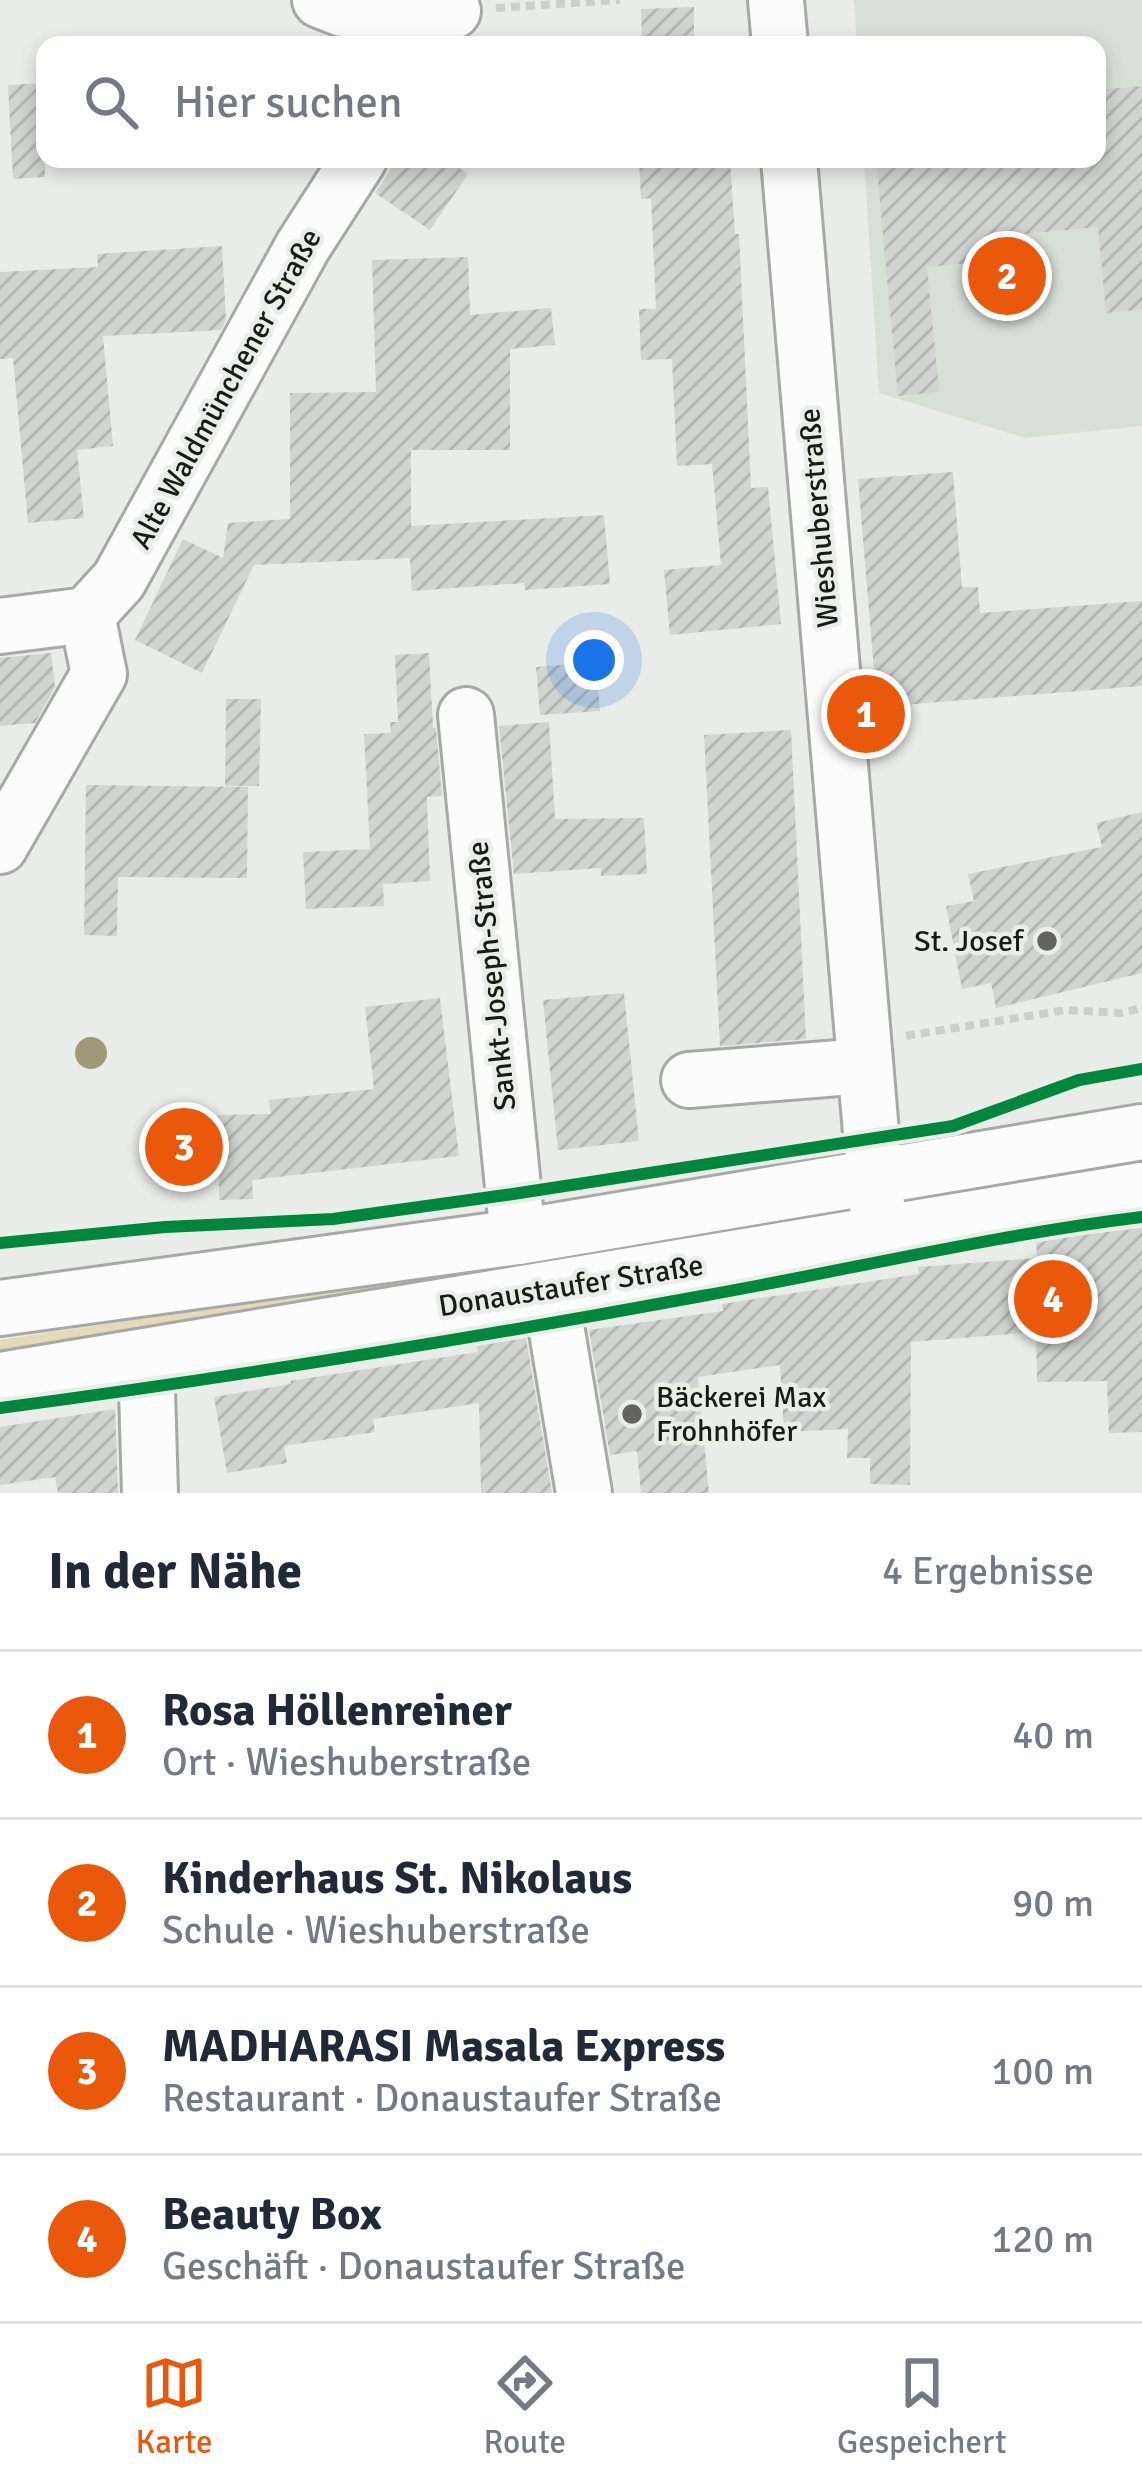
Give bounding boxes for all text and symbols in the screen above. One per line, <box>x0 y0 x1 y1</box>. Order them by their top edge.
search box <box>36 36 1106 168</box>
icon: search <box>78 69 144 135</box>
text: Hier suchen <box>174 75 403 130</box>
street label: Alte Waldmünchener Straße <box>122 222 330 556</box>
pin: 2 <box>968 231 1046 321</box>
street label: Wieshuberstraße <box>791 407 847 629</box>
your location <box>564 630 624 690</box>
pin: 1 <box>827 669 905 759</box>
street label: Sankt-Joseph-Straße <box>459 839 525 1113</box>
place label: St. Josef <box>914 923 1025 960</box>
marker: St. Josef <box>1034 928 1060 954</box>
pin: 3 <box>145 1102 223 1192</box>
street label: Donaustaufer Straße <box>436 1247 706 1325</box>
pin: 4 <box>1014 1254 1092 1344</box>
place label: Bäckerei Max Frohnhöfer <box>656 1379 827 1450</box>
marker: Bäckerei Max Frohnhöfer <box>619 1401 645 1427</box>
text: In der Nähe <box>48 1540 302 1603</box>
text: 4 Ergebnisse <box>882 1547 1094 1595</box>
text: Rosa Höllenreiner <box>162 1683 512 1738</box>
text: 1 <box>76 1711 98 1759</box>
text: 40 m <box>1012 1711 1094 1759</box>
text: Ort · Wieshuberstraße <box>162 1738 531 1786</box>
text: Kinderhaus St. Nikolaus <box>162 1851 632 1906</box>
text: 2 <box>76 1879 98 1927</box>
text: 90 m <box>1012 1879 1094 1927</box>
text: Schule · Wieshuberstraße <box>162 1906 590 1954</box>
text: MADHARASI Masala Express <box>162 2019 725 2074</box>
text: 3 <box>76 2047 98 2095</box>
text: 100 m <box>991 2047 1094 2095</box>
text: Restaurant · Donaustaufer Straße <box>162 2074 722 2122</box>
text: Beauty Box <box>162 2187 382 2242</box>
text: 4 <box>76 2215 98 2263</box>
text: 120 m <box>991 2215 1094 2263</box>
text: Geschäft · Donaustaufer Straße <box>162 2242 686 2290</box>
tab: Karte <box>136 2350 213 2463</box>
tab: Route <box>484 2350 566 2463</box>
tab: Gespeichert <box>837 2350 1006 2463</box>

